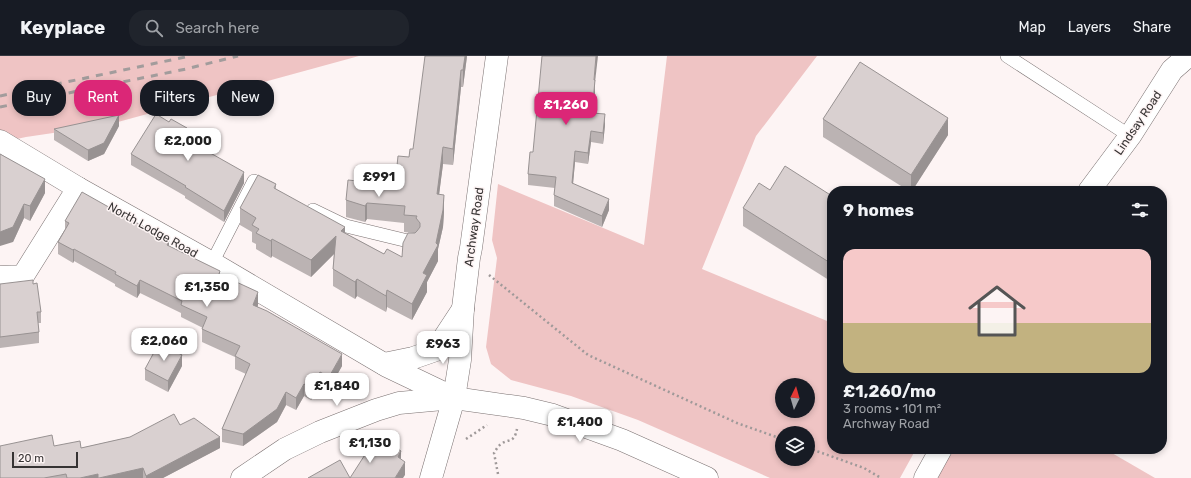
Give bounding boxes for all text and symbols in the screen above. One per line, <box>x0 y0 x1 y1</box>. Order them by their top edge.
search box <box>129 10 409 46</box>
text: Keyplace <box>20 16 105 39</box>
icon: search <box>143 17 165 39</box>
text: Search here <box>175 19 260 37</box>
text: Map <box>1019 19 1046 36</box>
text: Layers <box>1068 19 1111 36</box>
text: Share <box>1133 19 1171 36</box>
chip: Buy <box>12 80 66 116</box>
chip: Rent <box>74 80 132 116</box>
chip: Filters <box>140 80 209 116</box>
chip: New <box>217 80 274 116</box>
street label: Lindsay Road <box>1111 88 1165 158</box>
pin: £1,260 <box>533 92 599 126</box>
text: £1,260 <box>543 97 589 112</box>
pin: £2,000 <box>155 128 221 162</box>
text: £2,000 <box>164 133 212 148</box>
pin: £991 <box>355 164 403 198</box>
text: £991 <box>363 169 395 184</box>
street label: Archway Road <box>462 186 486 268</box>
street label: North Lodge Road <box>106 199 200 261</box>
icon: filters <box>1129 199 1151 221</box>
text: 9 homes <box>843 200 914 220</box>
pin: £1,350 <box>174 274 240 308</box>
icon: home <box>961 275 1033 347</box>
text: £1,350 <box>184 279 230 294</box>
pin: £2,060 <box>131 328 197 362</box>
pin: £963 <box>419 331 467 365</box>
text: £2,060 <box>140 333 188 348</box>
text: £963 <box>426 336 460 351</box>
pin: £1,840 <box>304 373 370 407</box>
text: £1,840 <box>314 378 360 393</box>
north arrow <box>775 378 815 418</box>
map controls <box>775 378 815 466</box>
text: £1,260/mo <box>843 381 936 401</box>
text: 3 rooms · 101 m² <box>843 401 941 416</box>
pin: £1,400 <box>547 409 613 443</box>
text: £1,400 <box>557 414 603 429</box>
text: Archway Road <box>843 416 930 431</box>
button: layers <box>775 426 815 466</box>
pin: £1,130 <box>337 430 403 464</box>
text: £1,130 <box>349 435 391 450</box>
scale bar <box>12 450 78 469</box>
text: 20 m <box>18 452 44 465</box>

